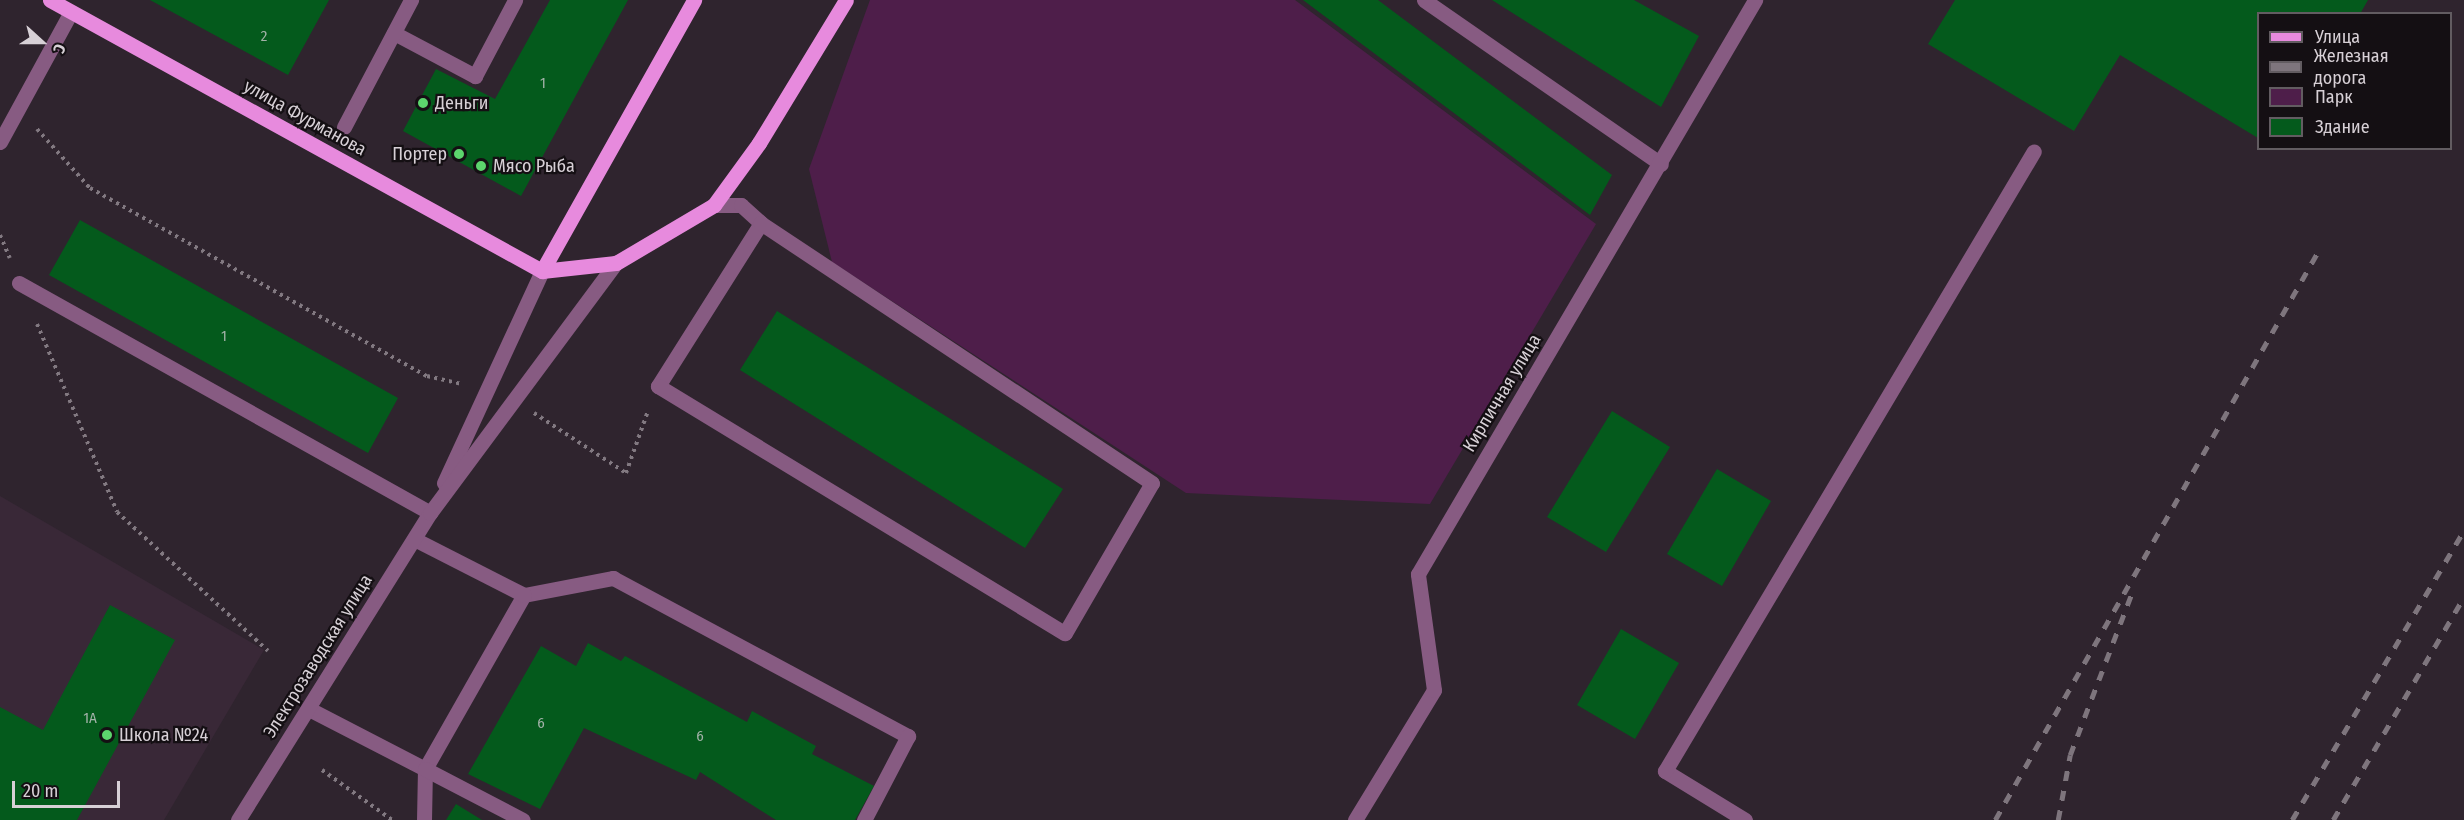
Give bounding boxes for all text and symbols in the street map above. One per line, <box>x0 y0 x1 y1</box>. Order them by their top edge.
north arrow <box>12 12 72 72</box>
legend <box>2257 12 2452 150</box>
text: Улица <box>2315 26 2360 48</box>
house number: 2 <box>261 28 267 46</box>
text: С <box>49 41 70 56</box>
text: Железная дорога <box>2314 45 2389 89</box>
street label: улица Фурманова <box>240 75 370 161</box>
house number: 1 <box>540 75 546 93</box>
text: Парк <box>2315 86 2353 108</box>
place label: Деньги <box>435 92 488 114</box>
marker: Деньги <box>416 96 430 110</box>
text: Здание <box>2315 116 2370 138</box>
place label: Портер <box>392 143 447 165</box>
marker: Портер <box>452 147 466 161</box>
place label: Мясо Рыба <box>493 155 575 177</box>
marker: Мясо Рыба <box>474 159 488 173</box>
house number: 1 <box>221 328 227 346</box>
street label: Кирпичная улица <box>1458 330 1546 456</box>
street label: Электрозаводская улица <box>259 571 377 741</box>
house number: 1А <box>83 710 97 728</box>
house number: 6 <box>537 715 545 733</box>
place label: Школа №24 <box>119 724 208 746</box>
marker: Школа №24 <box>100 728 114 742</box>
house number: 6 <box>696 728 704 746</box>
scale bar <box>15 769 123 807</box>
text: 20 m <box>23 780 58 802</box>

